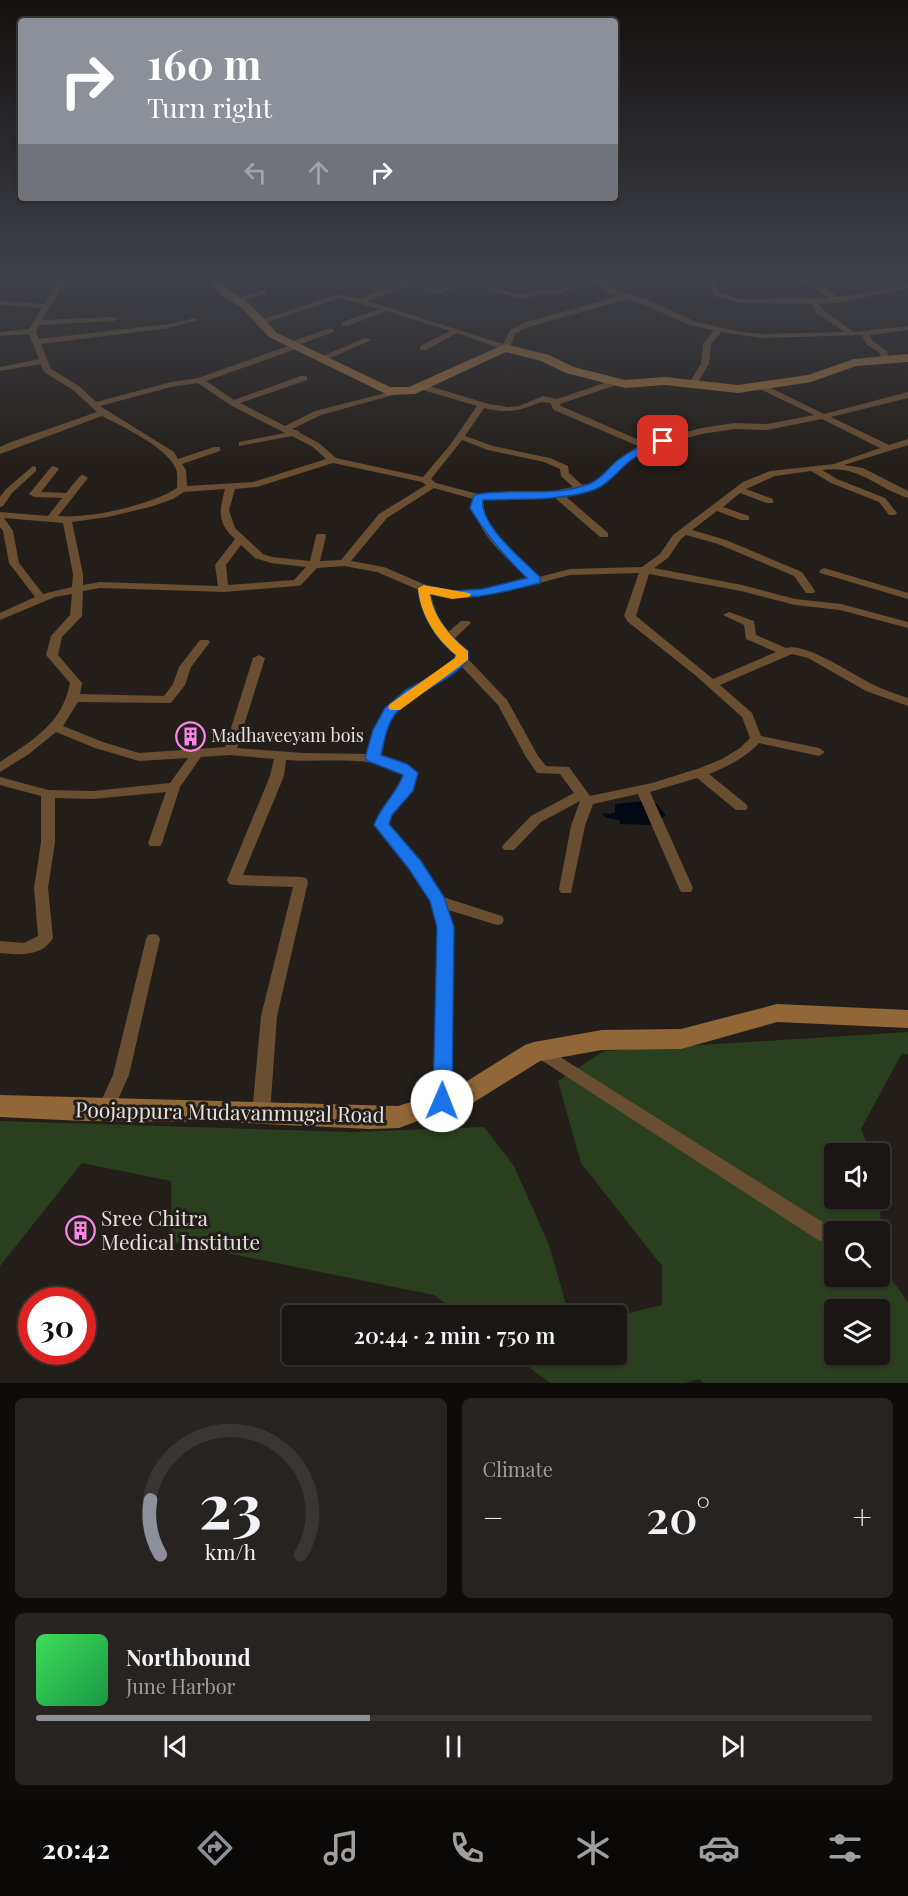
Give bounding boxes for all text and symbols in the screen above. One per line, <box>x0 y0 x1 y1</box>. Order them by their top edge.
text: 160 m <box>147 35 262 91</box>
icon: right <box>48 42 126 120</box>
text: Turn right <box>147 89 272 125</box>
icon: left <box>239 156 272 189</box>
icon: ahead <box>302 156 335 189</box>
icon: right <box>365 156 398 189</box>
pin <box>637 415 688 466</box>
icon: arrive <box>646 424 679 457</box>
building icon: Madhaveeyam bois <box>174 720 206 752</box>
place label: Madhaveeyam bois <box>211 723 364 747</box>
position arrow <box>410 1069 474 1133</box>
street label: Poojappura Mudavanmugal Road <box>75 1094 385 1128</box>
map controls <box>824 1143 890 1365</box>
button: sound <box>824 1143 890 1209</box>
place label: Sree Chitra Medical Institute <box>101 1203 260 1255</box>
building icon: Sree Chitra Medical Institute <box>64 1215 96 1247</box>
button: search <box>824 1221 890 1287</box>
speed limit sign: 30 <box>18 1287 96 1365</box>
button: layers <box>824 1299 890 1365</box>
text: 20:44 · 2 min · 750 m <box>354 1320 555 1350</box>
text: Climate <box>483 1455 553 1482</box>
text: 23 <box>199 1461 262 1545</box>
text: 20° <box>646 1485 710 1545</box>
text: − <box>483 1494 504 1538</box>
text: + <box>853 1494 872 1538</box>
text: km/h <box>205 1537 257 1565</box>
text: Northbound <box>126 1642 251 1672</box>
text: June Harbor <box>126 1672 236 1699</box>
icon: previous <box>159 1730 192 1763</box>
icon: pause <box>437 1730 470 1763</box>
icon: next <box>716 1730 749 1763</box>
icon: directions <box>194 1827 236 1869</box>
icon: music <box>320 1827 362 1869</box>
icon: phone <box>446 1827 488 1869</box>
icon: climate <box>572 1827 614 1869</box>
icon: car <box>698 1827 740 1869</box>
icon: filters <box>824 1827 866 1869</box>
text: 20:42 <box>42 1830 110 1866</box>

